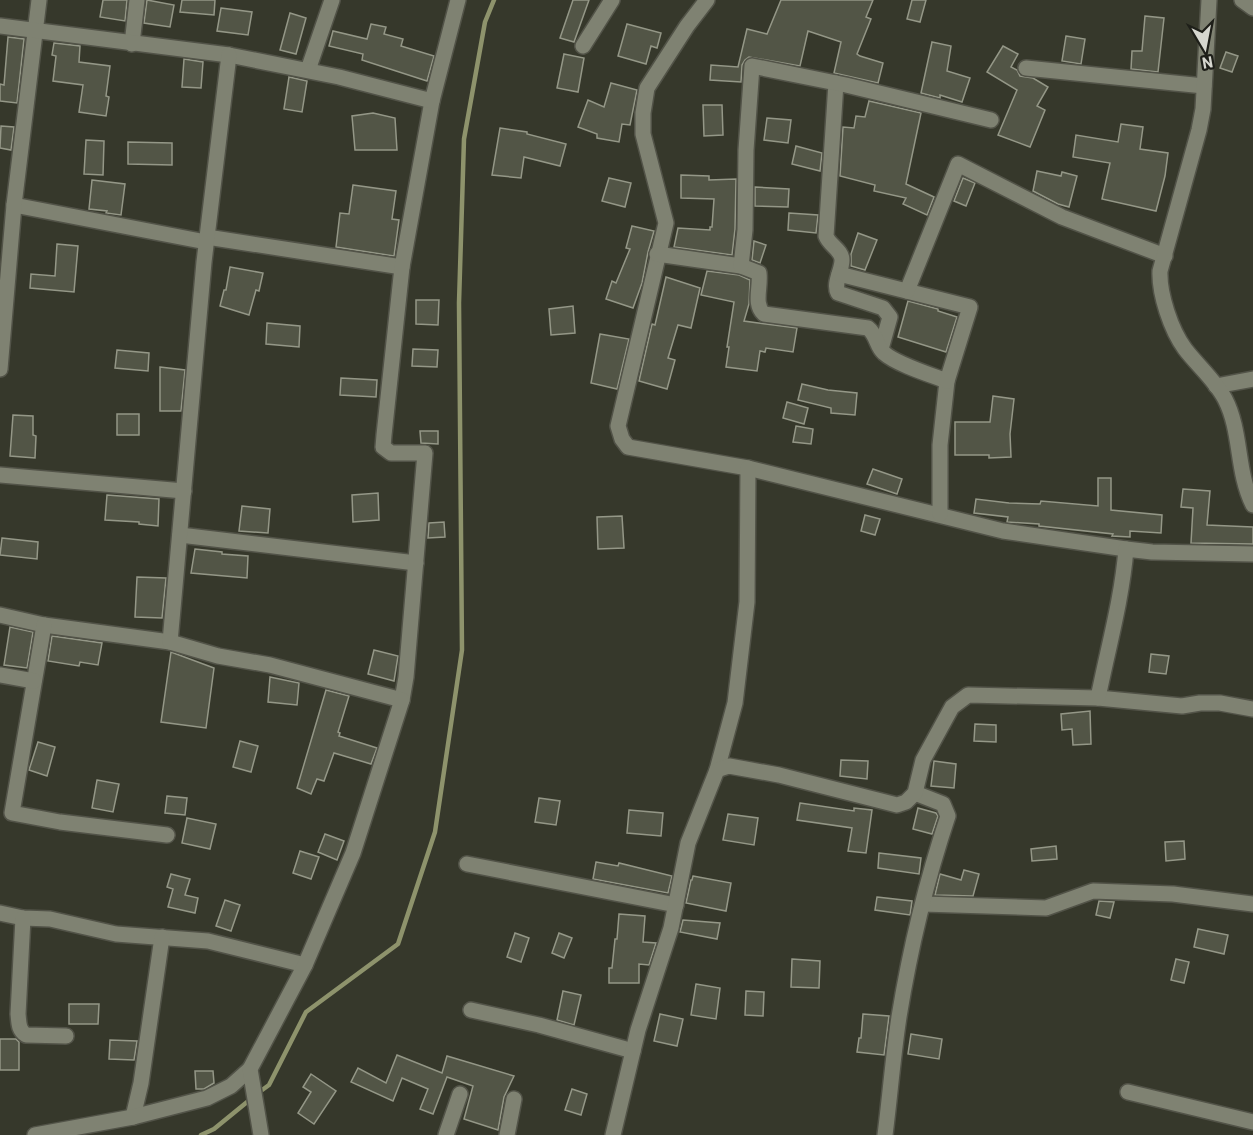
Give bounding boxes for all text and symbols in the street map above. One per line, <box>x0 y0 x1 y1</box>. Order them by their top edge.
north arrow <box>1175 18 1235 78</box>
text: N <box>1201 53 1215 74</box>

